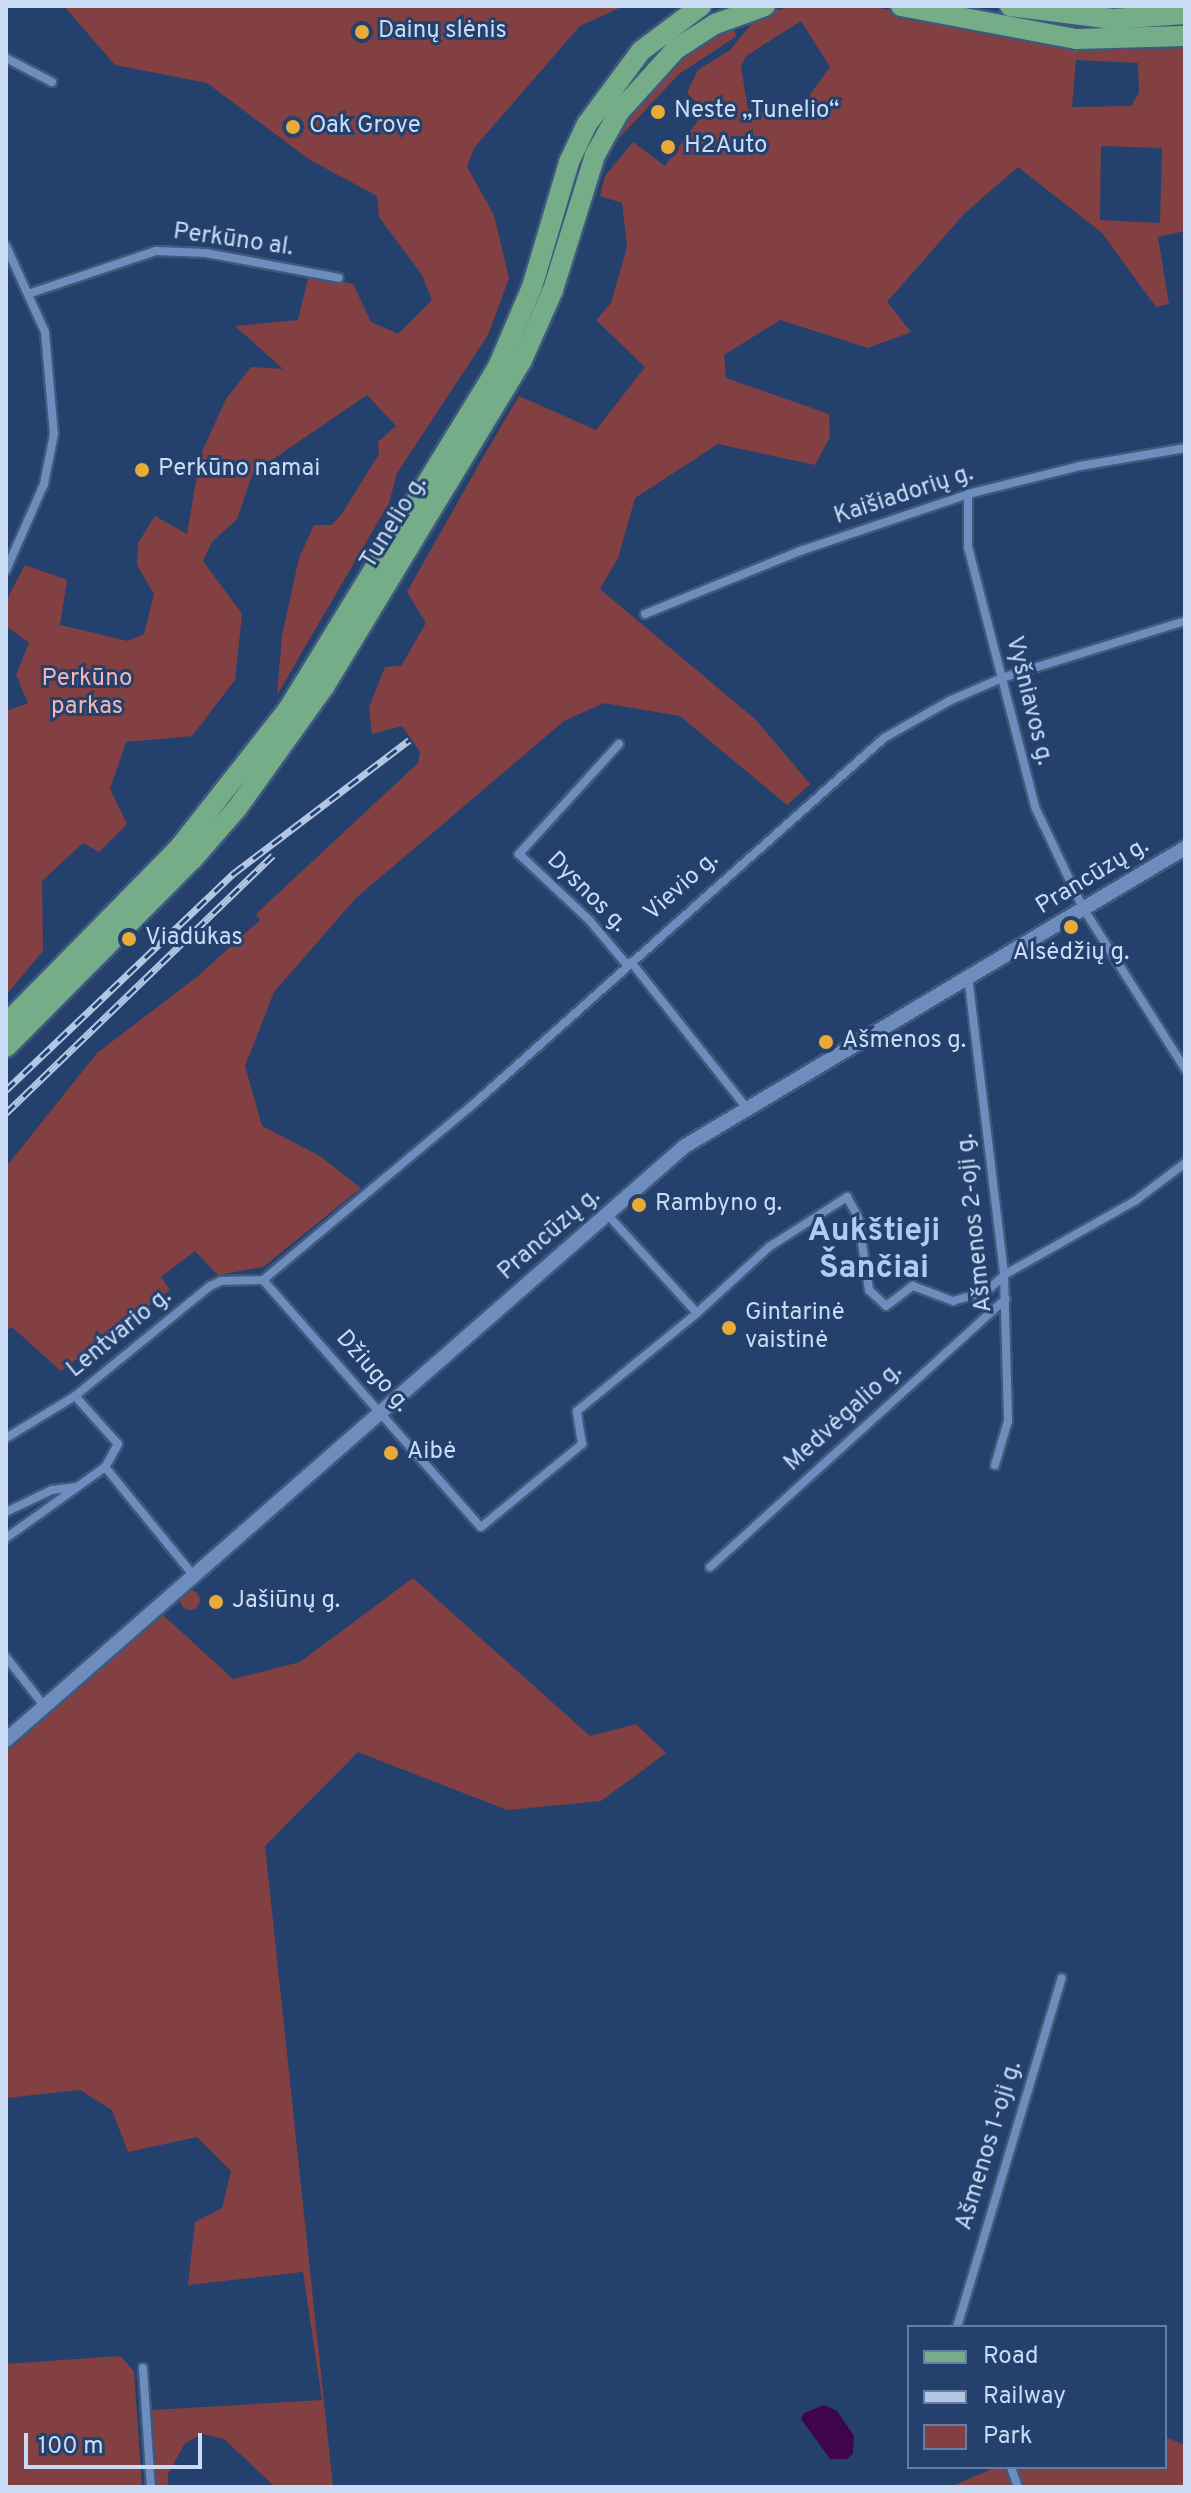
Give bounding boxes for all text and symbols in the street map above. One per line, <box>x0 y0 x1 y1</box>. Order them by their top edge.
place label: Dainų slėnis <box>378 18 507 46</box>
marker: Dainų slėnis <box>353 23 371 41</box>
place label: Neste „Tunelio“ <box>674 98 839 126</box>
marker: Neste „Tunelio“ <box>649 103 667 121</box>
place label: Oak Grove <box>309 113 421 141</box>
marker: Oak Grove <box>284 118 302 136</box>
place label: H2Auto <box>684 133 767 161</box>
marker: H2Auto <box>659 138 677 156</box>
street label: Perkūno al. <box>171 218 295 264</box>
place label: Perkūno namai <box>158 456 320 484</box>
street label: Kaišiadorių g. <box>831 460 977 532</box>
marker: Perkūno namai <box>133 461 151 479</box>
street label: Tunelio g. <box>355 471 435 575</box>
street label: Vyšniavos g. <box>998 634 1058 768</box>
park label: Perkūno parkas <box>42 666 132 722</box>
street label: Prancūzų g. <box>1031 832 1155 922</box>
street label: Vievio g. <box>639 846 725 928</box>
street label: Dysnos g. <box>540 847 632 939</box>
marker: Alsėdžių g. <box>1062 918 1080 936</box>
place label: Viadukas <box>145 925 243 953</box>
marker: Viadukas <box>120 930 138 948</box>
place label: Alsėdžių g. <box>1013 940 1129 968</box>
place label: Ašmenos g. <box>842 1028 966 1056</box>
marker: Ašmenos g. <box>817 1033 835 1051</box>
street label: Ašmenos 2-oji g. <box>952 1132 1000 1314</box>
street label: Prancūzų g. <box>493 1183 607 1287</box>
place label: Rambyno g. <box>655 1191 782 1219</box>
marker: Rambyno g. <box>630 1196 648 1214</box>
district label: Aukštieji Šančiai <box>808 1214 940 1289</box>
street label: Lentvario g. <box>62 1283 178 1385</box>
place label: Gintarinė vaistinė <box>745 1300 845 1356</box>
marker: Gintarinė vaistinė <box>720 1319 738 1337</box>
street label: Džiugo g. <box>329 1325 415 1419</box>
street label: Medvėgalio g. <box>779 1358 909 1478</box>
place label: Aibė <box>407 1439 456 1467</box>
marker: Aibė <box>382 1444 400 1462</box>
place label: Jašiūnų g. <box>232 1588 340 1616</box>
marker: Jašiūnų g. <box>207 1593 225 1611</box>
street label: Ašmenos 1-oji g. <box>951 2058 1029 2234</box>
legend <box>907 2325 1167 2469</box>
text: Road <box>983 2342 1039 2372</box>
text: Railway <box>983 2382 1066 2412</box>
scale bar <box>28 2417 206 2467</box>
text: Park <box>983 2422 1033 2452</box>
text: 100 m <box>38 2432 104 2462</box>

